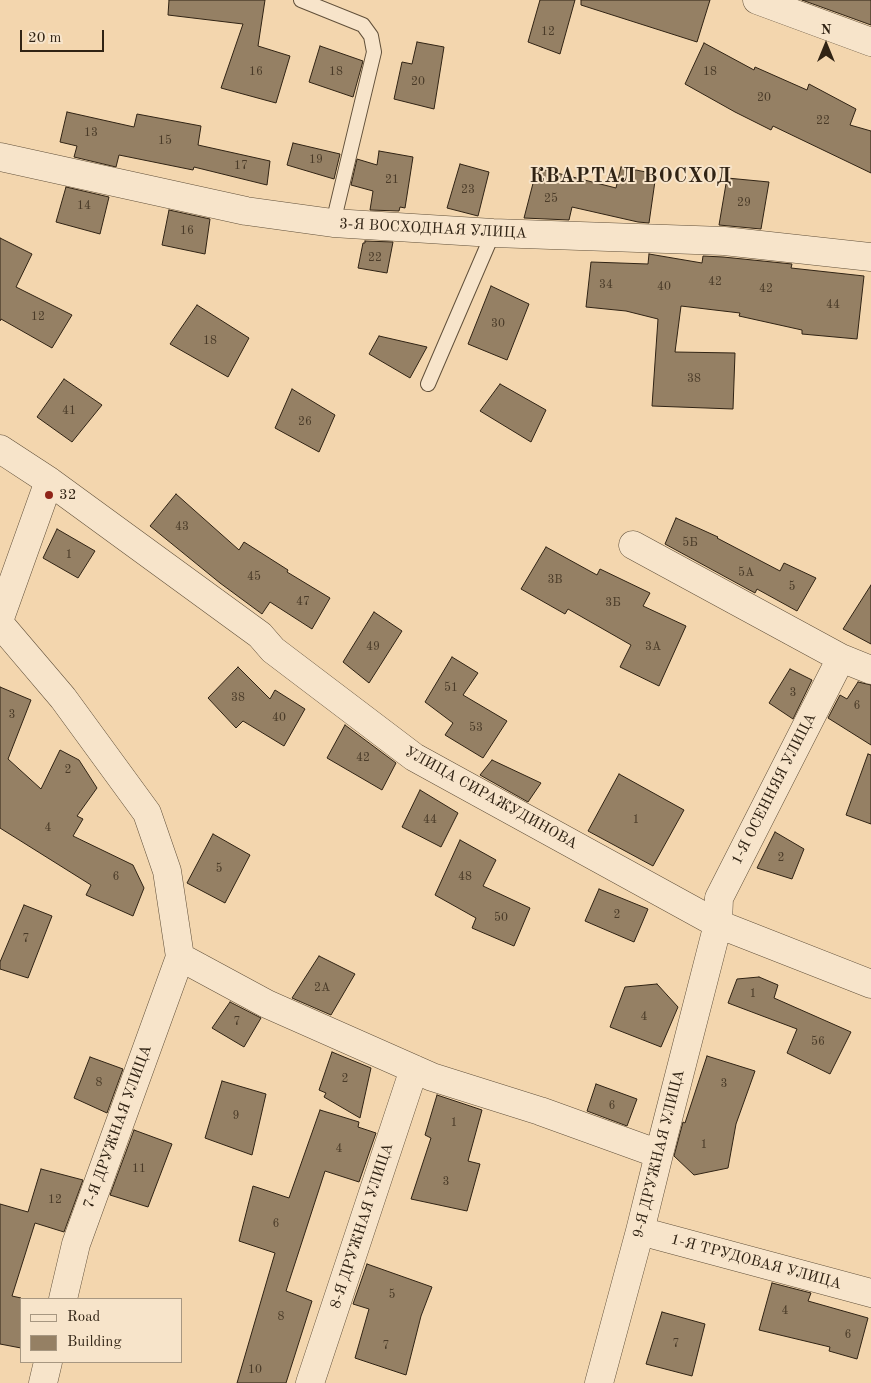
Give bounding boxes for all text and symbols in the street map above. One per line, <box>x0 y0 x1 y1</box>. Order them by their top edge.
scale bar <box>22 20 106 52</box>
north arrow <box>801 20 851 70</box>
text: N <box>821 23 831 37</box>
house number: 12 <box>541 25 555 39</box>
text: 20 m <box>28 31 62 46</box>
house number: 16 <box>249 65 263 79</box>
house number: 18 <box>329 65 343 79</box>
house number: 18 <box>703 65 717 79</box>
house number: 20 <box>411 75 425 89</box>
house number: 20 <box>757 91 771 105</box>
house number: 22 <box>816 114 830 128</box>
house number: 13 <box>84 126 98 140</box>
house number: 15 <box>158 134 172 148</box>
house number: 19 <box>309 153 323 167</box>
house number: 17 <box>234 159 248 173</box>
district label: КВАРТАЛ ВОСХОД <box>528 165 734 189</box>
house number: 21 <box>385 173 399 187</box>
house number: 23 <box>461 183 475 197</box>
house number: 25 <box>544 192 558 206</box>
house number: 29 <box>737 196 751 210</box>
house number: 14 <box>77 199 91 213</box>
street label: 3-Я ВОСХОДНАЯ УЛИЦА <box>339 215 527 243</box>
house number: 16 <box>180 224 194 238</box>
house number: 22 <box>368 251 382 265</box>
house number: 42 <box>708 275 722 289</box>
house number: 34 <box>599 278 613 292</box>
house number: 40 <box>657 280 671 294</box>
house number: 42 <box>759 282 773 296</box>
house number: 44 <box>826 298 840 312</box>
house number: 12 <box>31 310 45 324</box>
house number: 30 <box>491 317 505 331</box>
house number: 18 <box>203 334 217 348</box>
house number: 38 <box>687 372 701 386</box>
house number: 41 <box>62 404 76 418</box>
house number: 26 <box>298 415 312 429</box>
place label: 32 <box>59 486 76 504</box>
marker: 32 <box>43 489 55 501</box>
house number: 43 <box>175 520 189 534</box>
house number: 5Б <box>682 536 698 550</box>
house number: 1 <box>66 548 72 562</box>
house number: 5А <box>738 566 754 580</box>
house number: 45 <box>247 570 261 584</box>
house number: 3В <box>547 573 563 587</box>
house number: 5 <box>789 580 795 594</box>
house number: 47 <box>296 595 310 609</box>
house number: 3Б <box>605 596 621 610</box>
house number: 49 <box>366 640 380 654</box>
house number: 3А <box>645 640 661 654</box>
house number: 51 <box>444 681 458 695</box>
house number: 3 <box>790 686 796 700</box>
house number: 38 <box>231 691 245 705</box>
house number: 6 <box>854 699 860 713</box>
house number: 3 <box>9 708 15 722</box>
street label: 1-Я ОСЕННЯЯ УЛИЦА <box>728 710 820 868</box>
house number: 40 <box>272 711 286 725</box>
house number: 53 <box>469 721 483 735</box>
street label: УЛИЦА СИРАЖУДИНОВА <box>401 743 581 853</box>
house number: 42 <box>356 751 370 765</box>
house number: 2 <box>65 763 71 777</box>
house number: 44 <box>423 813 437 827</box>
house number: 1 <box>633 813 639 827</box>
house number: 4 <box>45 821 51 835</box>
house number: 2 <box>778 851 784 865</box>
house number: 5 <box>216 862 222 876</box>
house number: 6 <box>113 870 119 884</box>
house number: 48 <box>458 870 472 884</box>
house number: 2 <box>614 908 620 922</box>
house number: 50 <box>494 911 508 925</box>
house number: 7 <box>23 932 29 946</box>
house number: 2А <box>314 981 330 995</box>
house number: 1 <box>750 987 756 1001</box>
house number: 4 <box>641 1010 647 1024</box>
house number: 7 <box>234 1015 240 1029</box>
house number: 56 <box>811 1035 825 1049</box>
street label: 7-Я ДРУЖНАЯ УЛИЦА <box>80 1043 156 1211</box>
street label: 9-Я ДРУЖНАЯ УЛИЦА <box>629 1068 689 1240</box>
house number: 2 <box>342 1072 348 1086</box>
house number: 8 <box>96 1076 102 1090</box>
house number: 3 <box>721 1077 727 1091</box>
house number: 6 <box>609 1099 615 1113</box>
house number: 9 <box>233 1109 239 1123</box>
house number: 1 <box>451 1116 457 1130</box>
house number: 1 <box>701 1138 707 1152</box>
street label: 8-Я ДРУЖНАЯ УЛИЦА <box>327 1141 397 1311</box>
house number: 4 <box>336 1142 342 1156</box>
house number: 11 <box>132 1162 146 1176</box>
house number: 3 <box>443 1175 449 1189</box>
house number: 12 <box>48 1193 62 1207</box>
house number: 6 <box>273 1217 279 1231</box>
street label: 1-Я ТРУДОВАЯ УЛИЦА <box>669 1231 843 1293</box>
house number: 5 <box>389 1288 395 1302</box>
legend <box>20 1298 182 1363</box>
house number: 4 <box>782 1304 788 1318</box>
text: Road <box>67 1310 100 1325</box>
house number: 8 <box>278 1310 284 1324</box>
house number: 6 <box>845 1328 851 1342</box>
text: Building <box>67 1335 122 1350</box>
house number: 7 <box>673 1337 679 1351</box>
house number: 7 <box>383 1339 389 1353</box>
house number: 10 <box>248 1363 262 1377</box>

